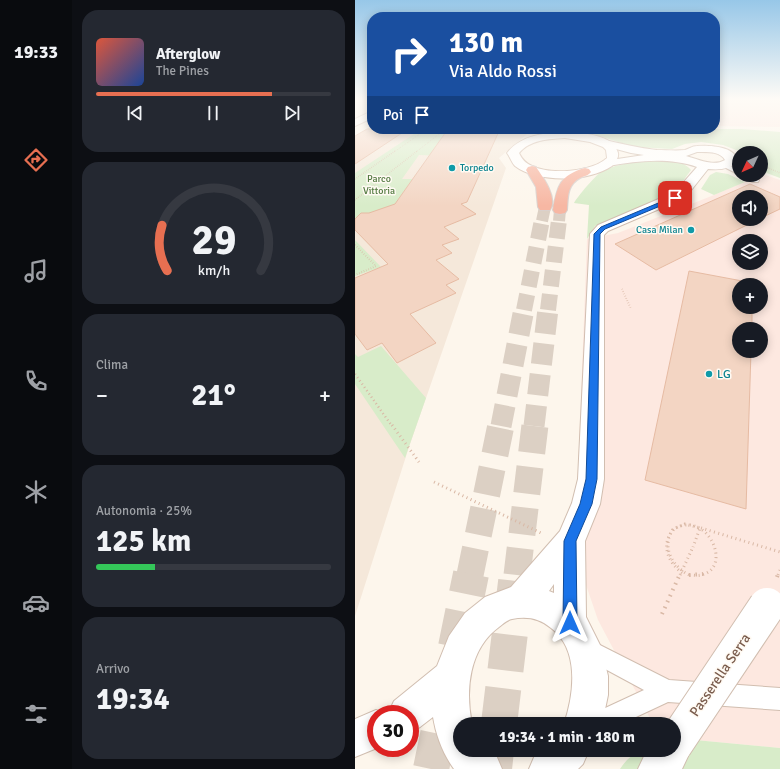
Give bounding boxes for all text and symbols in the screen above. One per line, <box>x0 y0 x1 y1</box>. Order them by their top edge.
text: 130 m <box>449 26 523 60</box>
icon: right <box>383 28 435 80</box>
text: 19:33 <box>14 41 58 63</box>
text: Afterglow <box>156 45 220 63</box>
text: Via Aldo Rossi <box>449 60 557 82</box>
text: The Pines <box>156 63 209 79</box>
icon: previous <box>124 102 146 124</box>
icon: pause <box>202 102 224 124</box>
icon: next <box>281 102 303 124</box>
icon: arrive <box>411 104 433 126</box>
text: Poi <box>383 106 403 124</box>
icon: directions <box>22 146 50 174</box>
north arrow <box>732 146 768 182</box>
map controls <box>732 146 768 358</box>
place label: Torpedo <box>460 162 494 174</box>
marker: Torpedo <box>447 163 457 173</box>
park label: Parco Vittoria <box>363 173 395 197</box>
pin <box>658 181 692 215</box>
icon: arrive <box>664 187 686 209</box>
button: sound <box>732 190 768 226</box>
text: 29 <box>191 214 236 265</box>
place label: Casa Milan <box>636 224 683 236</box>
marker: Casa Milan <box>686 225 696 235</box>
button: layers <box>732 234 768 270</box>
icon: music <box>22 257 50 285</box>
text: km/h <box>197 261 230 278</box>
button: + <box>732 278 768 314</box>
button: − <box>732 322 768 358</box>
text: Clima <box>96 357 128 373</box>
icon: phone <box>22 367 50 395</box>
place label: LG <box>717 367 731 382</box>
marker: LG <box>704 369 714 379</box>
text: 21° <box>191 377 236 414</box>
text: − <box>96 382 108 409</box>
text: + <box>319 382 331 409</box>
icon: climate <box>22 478 50 506</box>
text: Autonomia · 25% <box>96 503 192 519</box>
text: 125 km <box>96 523 191 560</box>
icon: car <box>22 589 50 617</box>
position arrow <box>549 602 591 644</box>
street label: Passerella Serra <box>686 630 754 720</box>
text: Arrivo <box>96 661 130 677</box>
text: 19:34 <box>96 681 170 718</box>
icon: filters <box>22 700 50 728</box>
speed limit sign: 30 <box>367 705 419 757</box>
text: 19:34 · 1 min · 180 m <box>499 728 635 746</box>

